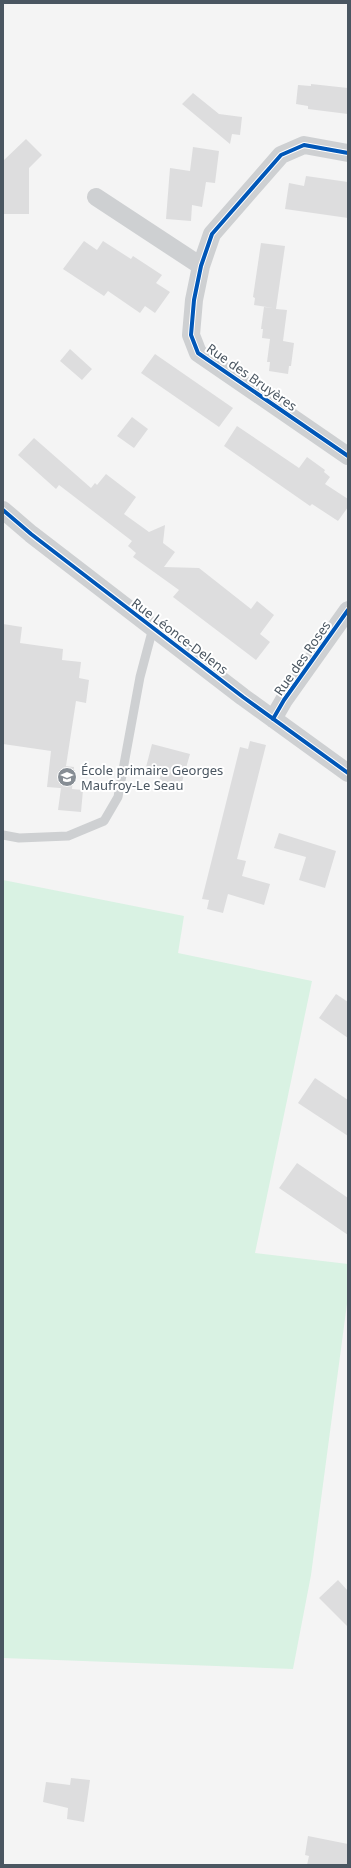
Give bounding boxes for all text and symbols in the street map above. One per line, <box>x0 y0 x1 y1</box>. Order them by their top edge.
street label: Rue des Bruyères <box>203 339 301 415</box>
street label: Rue Léonce-Delens <box>128 594 232 678</box>
street label: Rue des Roses <box>270 617 334 699</box>
place label: École primaire Georges Maufroy-Le Seau <box>81 761 223 794</box>
school or university icon: École primaire Georges Maufroy-Le Seau <box>56 766 78 788</box>

